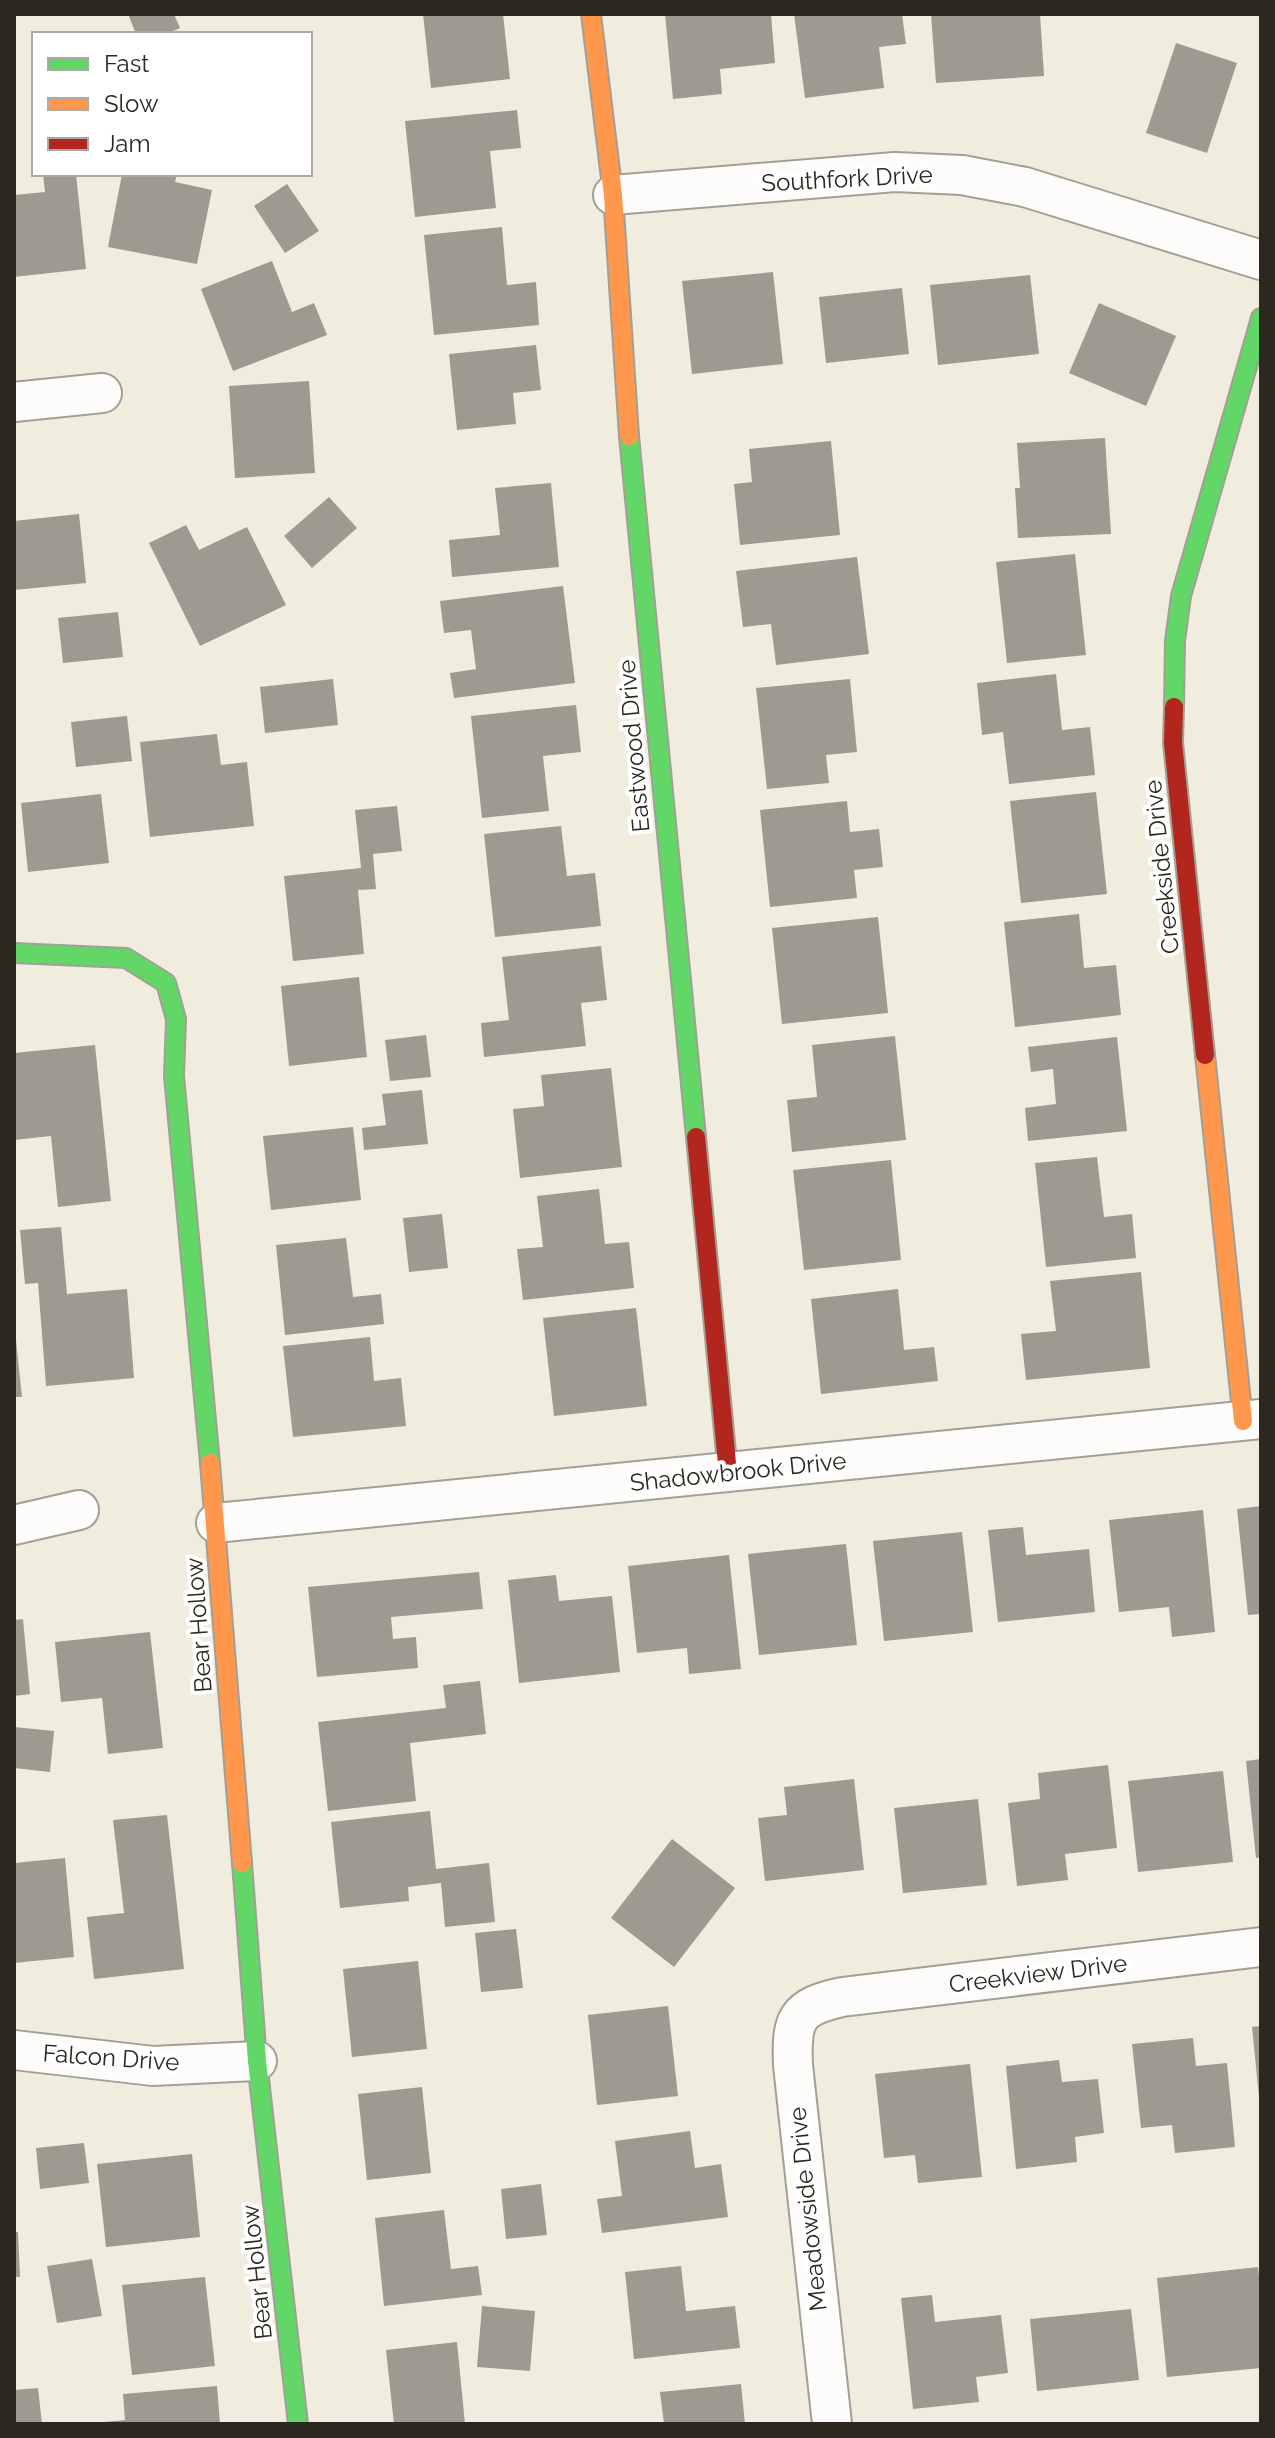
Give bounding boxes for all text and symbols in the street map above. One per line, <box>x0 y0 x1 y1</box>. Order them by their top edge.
legend <box>32 32 312 176</box>
text: Fast <box>104 49 149 78</box>
text: Slow <box>104 89 159 118</box>
text: Jam <box>104 129 150 158</box>
street label: Southfork Drive <box>761 160 933 197</box>
street label: Eastwood Drive <box>612 659 655 834</box>
street label: Creekside Drive <box>1138 779 1185 955</box>
street label: Shadowbrook Drive <box>628 1446 848 1497</box>
street label: Bear Hollow <box>179 1556 218 1694</box>
street label: Creekview Drive <box>947 1948 1129 1999</box>
street label: Falcon Drive <box>42 2038 180 2077</box>
street label: Meadowside Drive <box>782 2105 833 2313</box>
street label: Bear Hollow <box>235 2203 278 2341</box>

